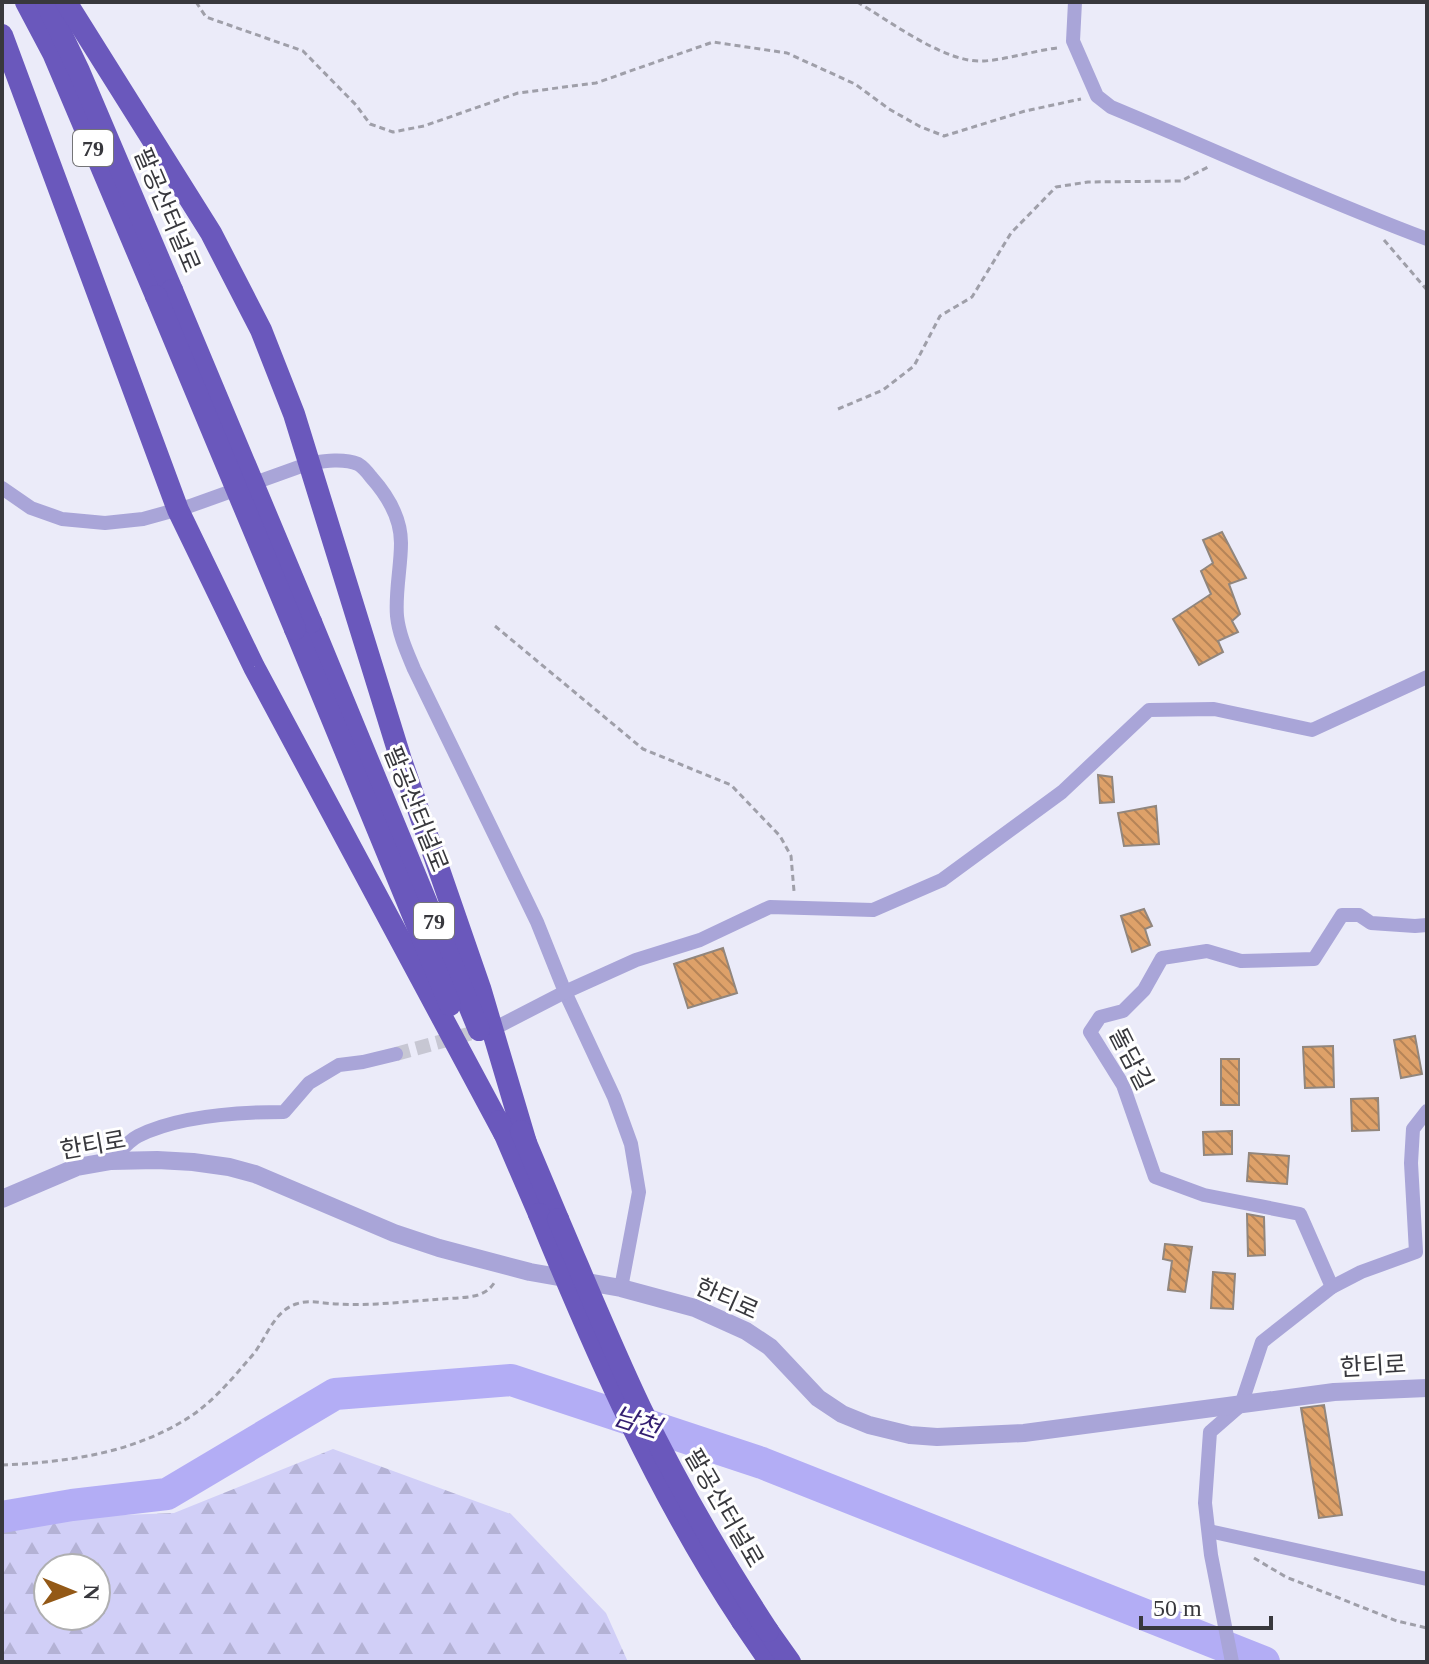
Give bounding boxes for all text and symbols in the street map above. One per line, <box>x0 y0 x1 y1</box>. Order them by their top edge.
road number: 79 <box>73 130 113 166</box>
street label: 팔공산터널로 <box>129 144 205 276</box>
street label: 팔공산터널로 <box>379 743 453 875</box>
road number: 79 <box>414 903 454 939</box>
street label: 돌담길 <box>1104 1024 1158 1094</box>
street label: 한티로 <box>58 1126 128 1164</box>
street label: 한티로 <box>691 1274 763 1324</box>
street label: 한티로 <box>1339 1351 1407 1381</box>
water label: 남천 <box>610 1401 667 1445</box>
street label: 팔공산터널로 <box>680 1444 768 1572</box>
north arrow <box>32 1552 112 1632</box>
scale bar <box>1141 1580 1271 1630</box>
text: N <box>79 1584 104 1601</box>
text: 50 m <box>1153 1595 1202 1621</box>

